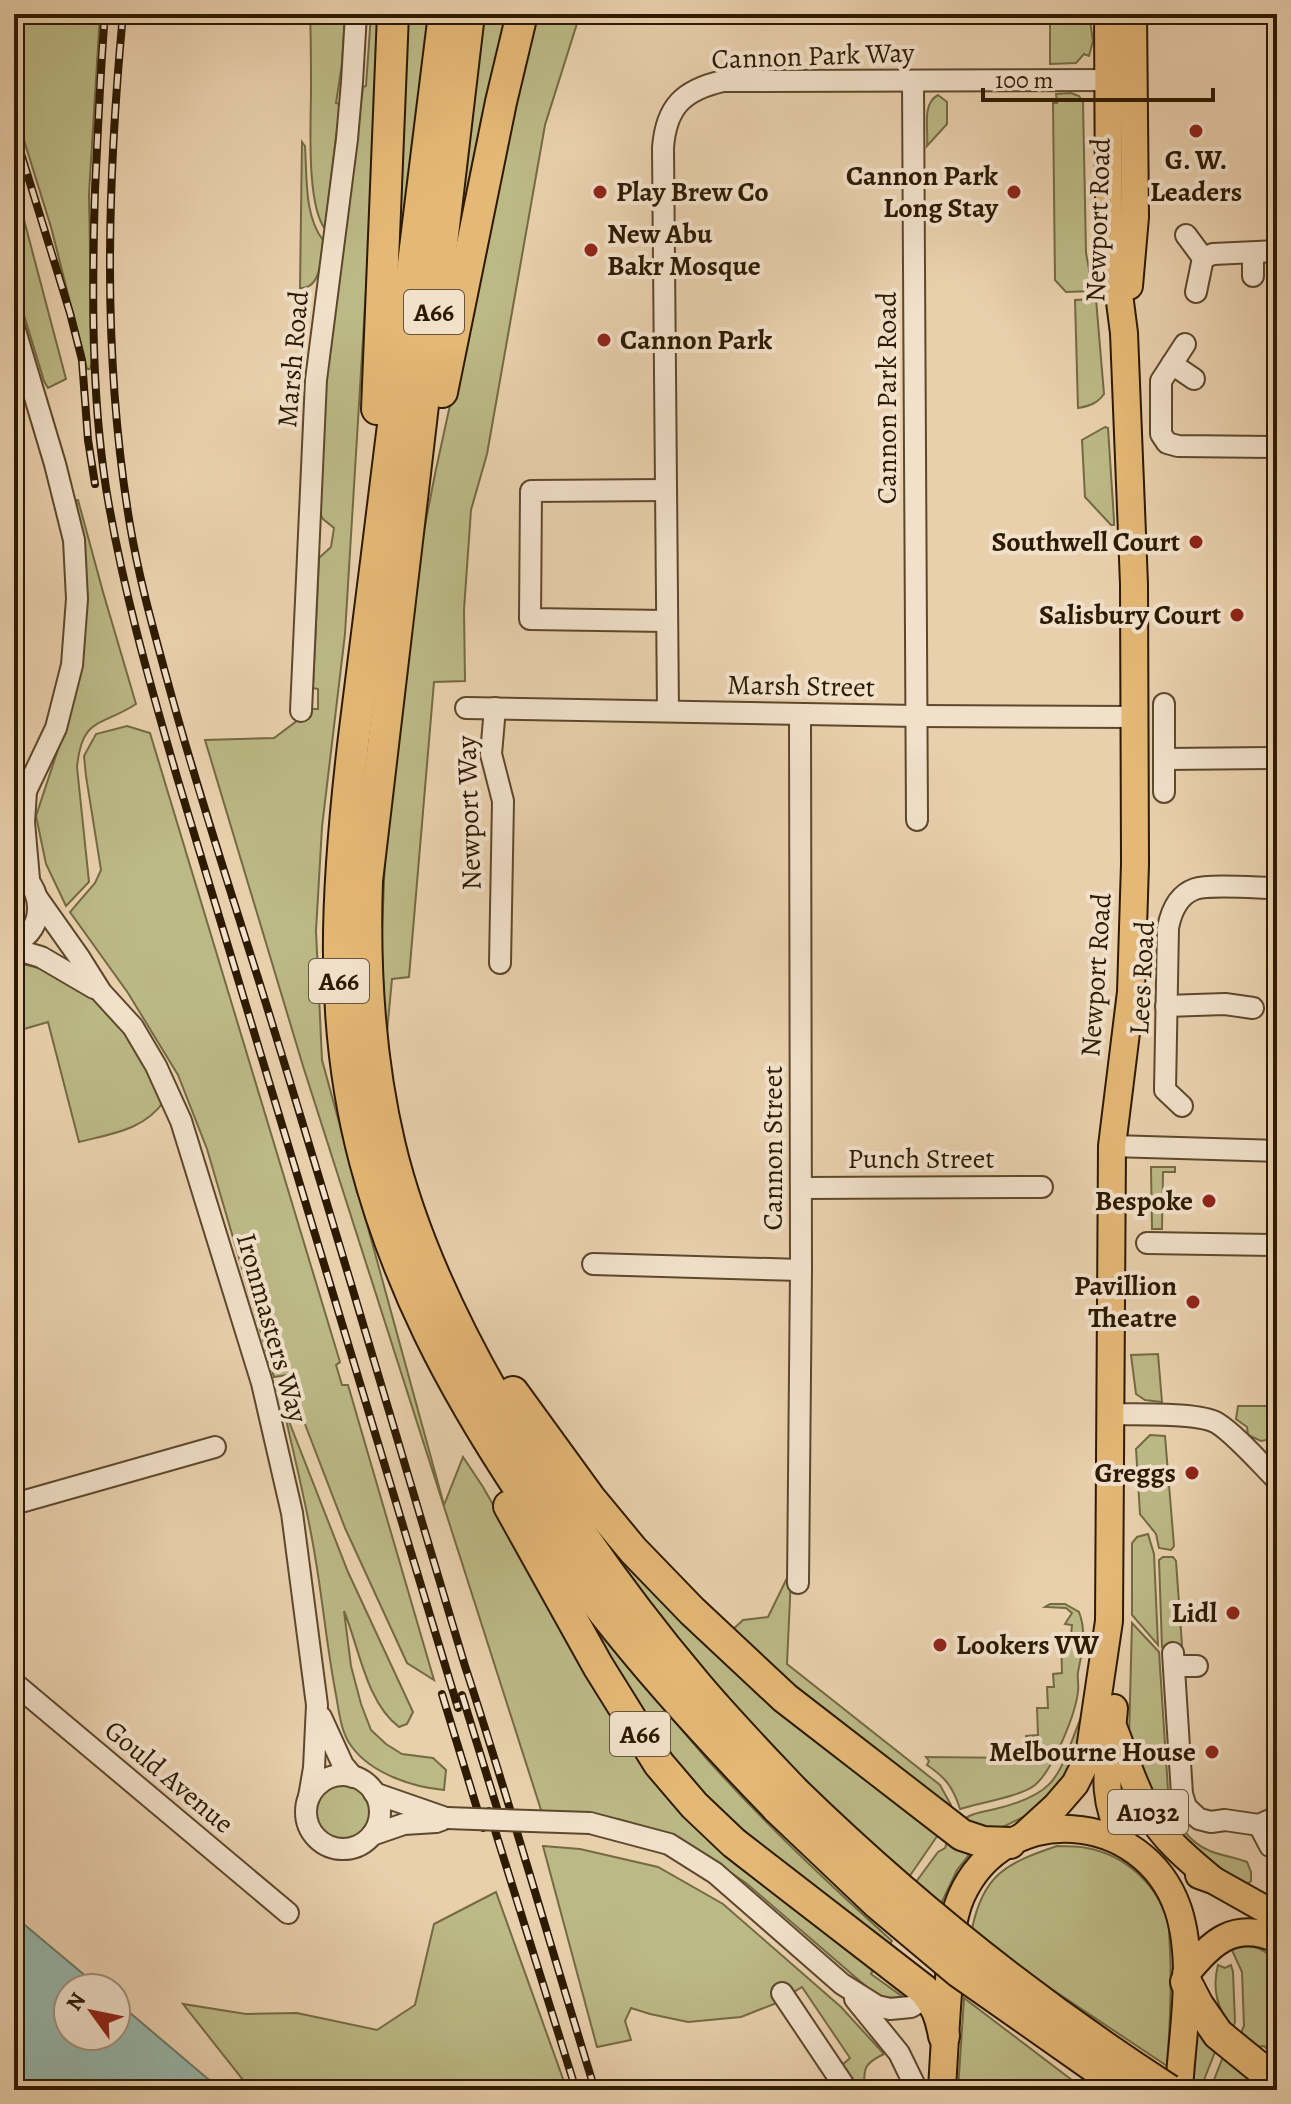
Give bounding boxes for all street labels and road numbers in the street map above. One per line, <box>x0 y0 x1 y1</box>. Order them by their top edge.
street label: Cannon Park Way <box>711 33 916 79</box>
street label: Newport Road <box>1076 136 1120 303</box>
street label: Marsh Road <box>268 288 318 429</box>
road number: A66 <box>404 290 464 334</box>
street label: Cannon Park Road <box>868 291 906 504</box>
street label: Marsh Street <box>727 666 875 706</box>
street label: Newport Way <box>447 734 491 891</box>
street label: Newport Road <box>1071 891 1121 1058</box>
street label: Lees Road <box>1120 919 1164 1036</box>
road number: A66 <box>309 959 369 1003</box>
street label: Cannon Street <box>754 1066 792 1230</box>
street label: Punch Street <box>847 1140 995 1178</box>
street label: Ironmasters Way <box>227 1229 317 1428</box>
street label: Gould Avenue <box>96 1712 242 1842</box>
road number: A66 <box>610 1712 670 1756</box>
road number: A1032 <box>1108 1790 1188 1834</box>

